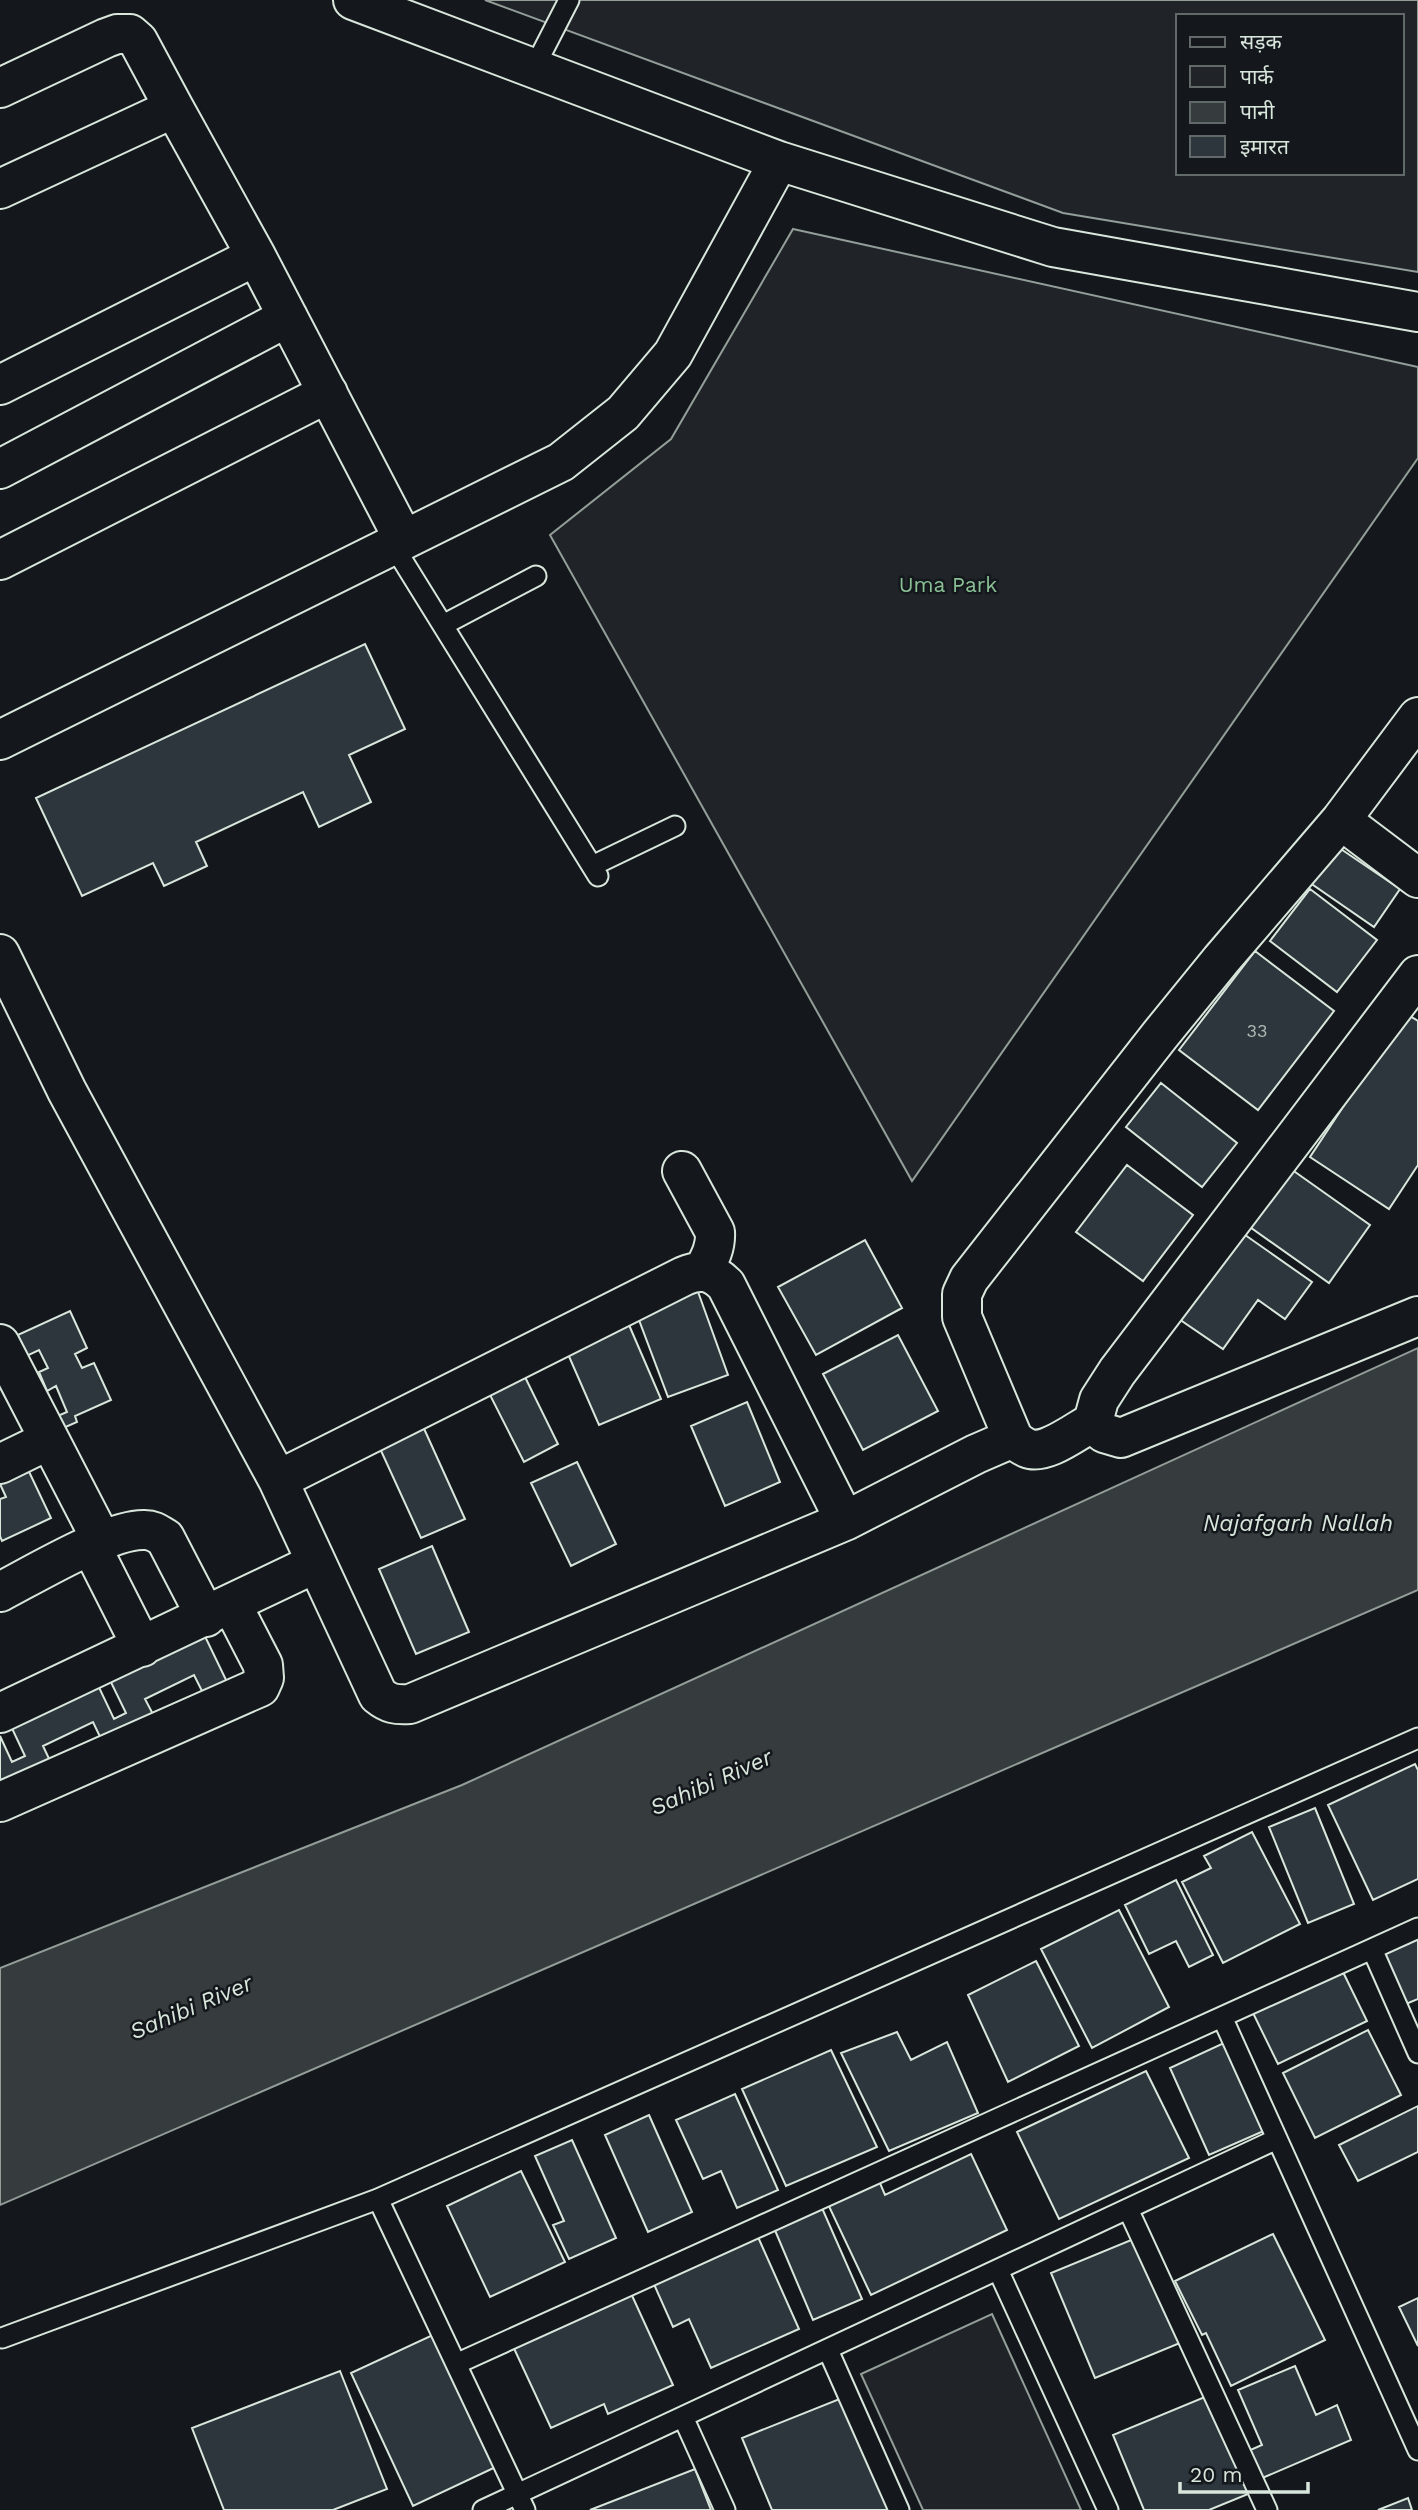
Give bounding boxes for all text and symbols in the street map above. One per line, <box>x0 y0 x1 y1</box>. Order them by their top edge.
legend <box>1176 14 1404 175</box>
text: सड़क <box>1240 29 1282 54</box>
text: पार्क <box>1240 64 1274 89</box>
text: पानी <box>1240 99 1275 124</box>
text: इमारत <box>1240 134 1290 159</box>
park label: Uma Park <box>899 572 997 597</box>
house number: 33 <box>1247 1020 1268 1041</box>
water label: Najafgarh Nallah <box>1203 1510 1393 1537</box>
water label: Sahibi River <box>646 1743 777 1821</box>
water label: Sahibi River <box>126 1969 258 2045</box>
scale bar <box>1180 2450 1308 2494</box>
text: 20 m <box>1190 2462 1242 2487</box>

